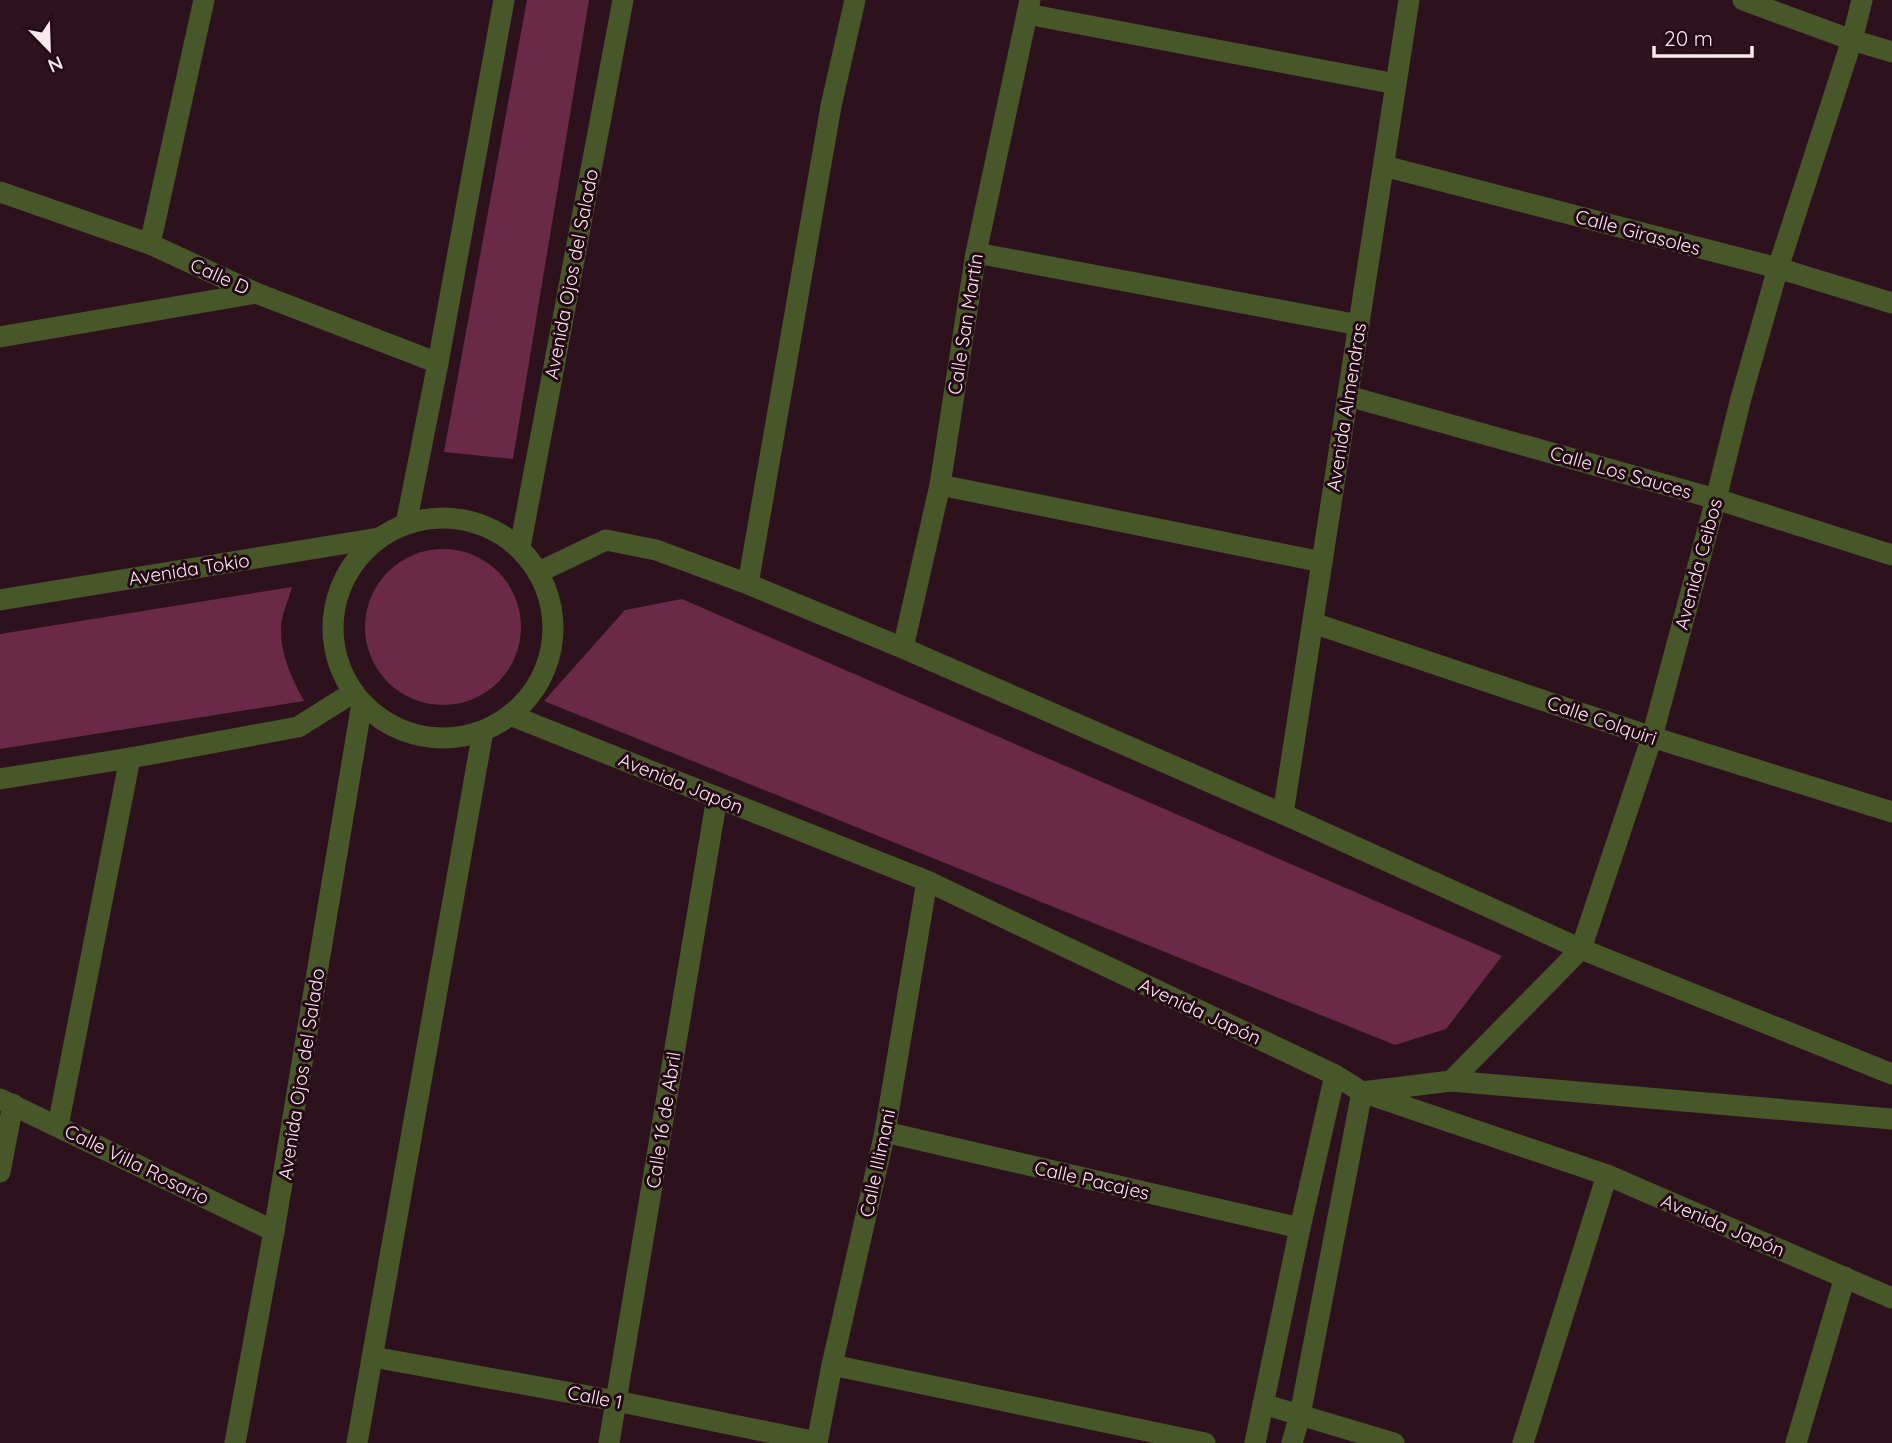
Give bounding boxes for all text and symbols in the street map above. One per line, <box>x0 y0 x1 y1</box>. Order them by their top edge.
north arrow <box>14 14 84 84</box>
scale bar <box>1654 14 1752 58</box>
text: 20 m <box>1664 25 1713 51</box>
text: N <box>45 51 67 78</box>
street label: Avenida Ojos del Salado <box>539 167 603 381</box>
street label: Calle Girasoles <box>1573 204 1703 260</box>
street label: Calle D <box>187 252 253 300</box>
street label: Calle San Martín <box>942 252 988 396</box>
street label: Avenida Almendras <box>1321 321 1371 493</box>
street label: Calle Los Sauces <box>1547 440 1695 504</box>
street label: Avenida Ceibos <box>1669 496 1727 632</box>
street label: Avenida Tokio <box>127 548 251 590</box>
street label: Calle Colquiri <box>1544 690 1660 750</box>
street label: Avenida Japón <box>615 747 747 819</box>
street label: Avenida Ojos del Salado <box>272 967 330 1181</box>
street label: Avenida Japón <box>1135 972 1265 1050</box>
street label: Calle 16 de Abril <box>640 1050 686 1190</box>
street label: Calle Illimani <box>854 1107 900 1219</box>
street label: Calle Villa Rosario <box>61 1119 213 1209</box>
street label: Calle Pacajes <box>1032 1155 1152 1205</box>
street label: Avenida Japón <box>1658 1188 1788 1262</box>
street label: Calle 1 <box>566 1380 624 1414</box>

